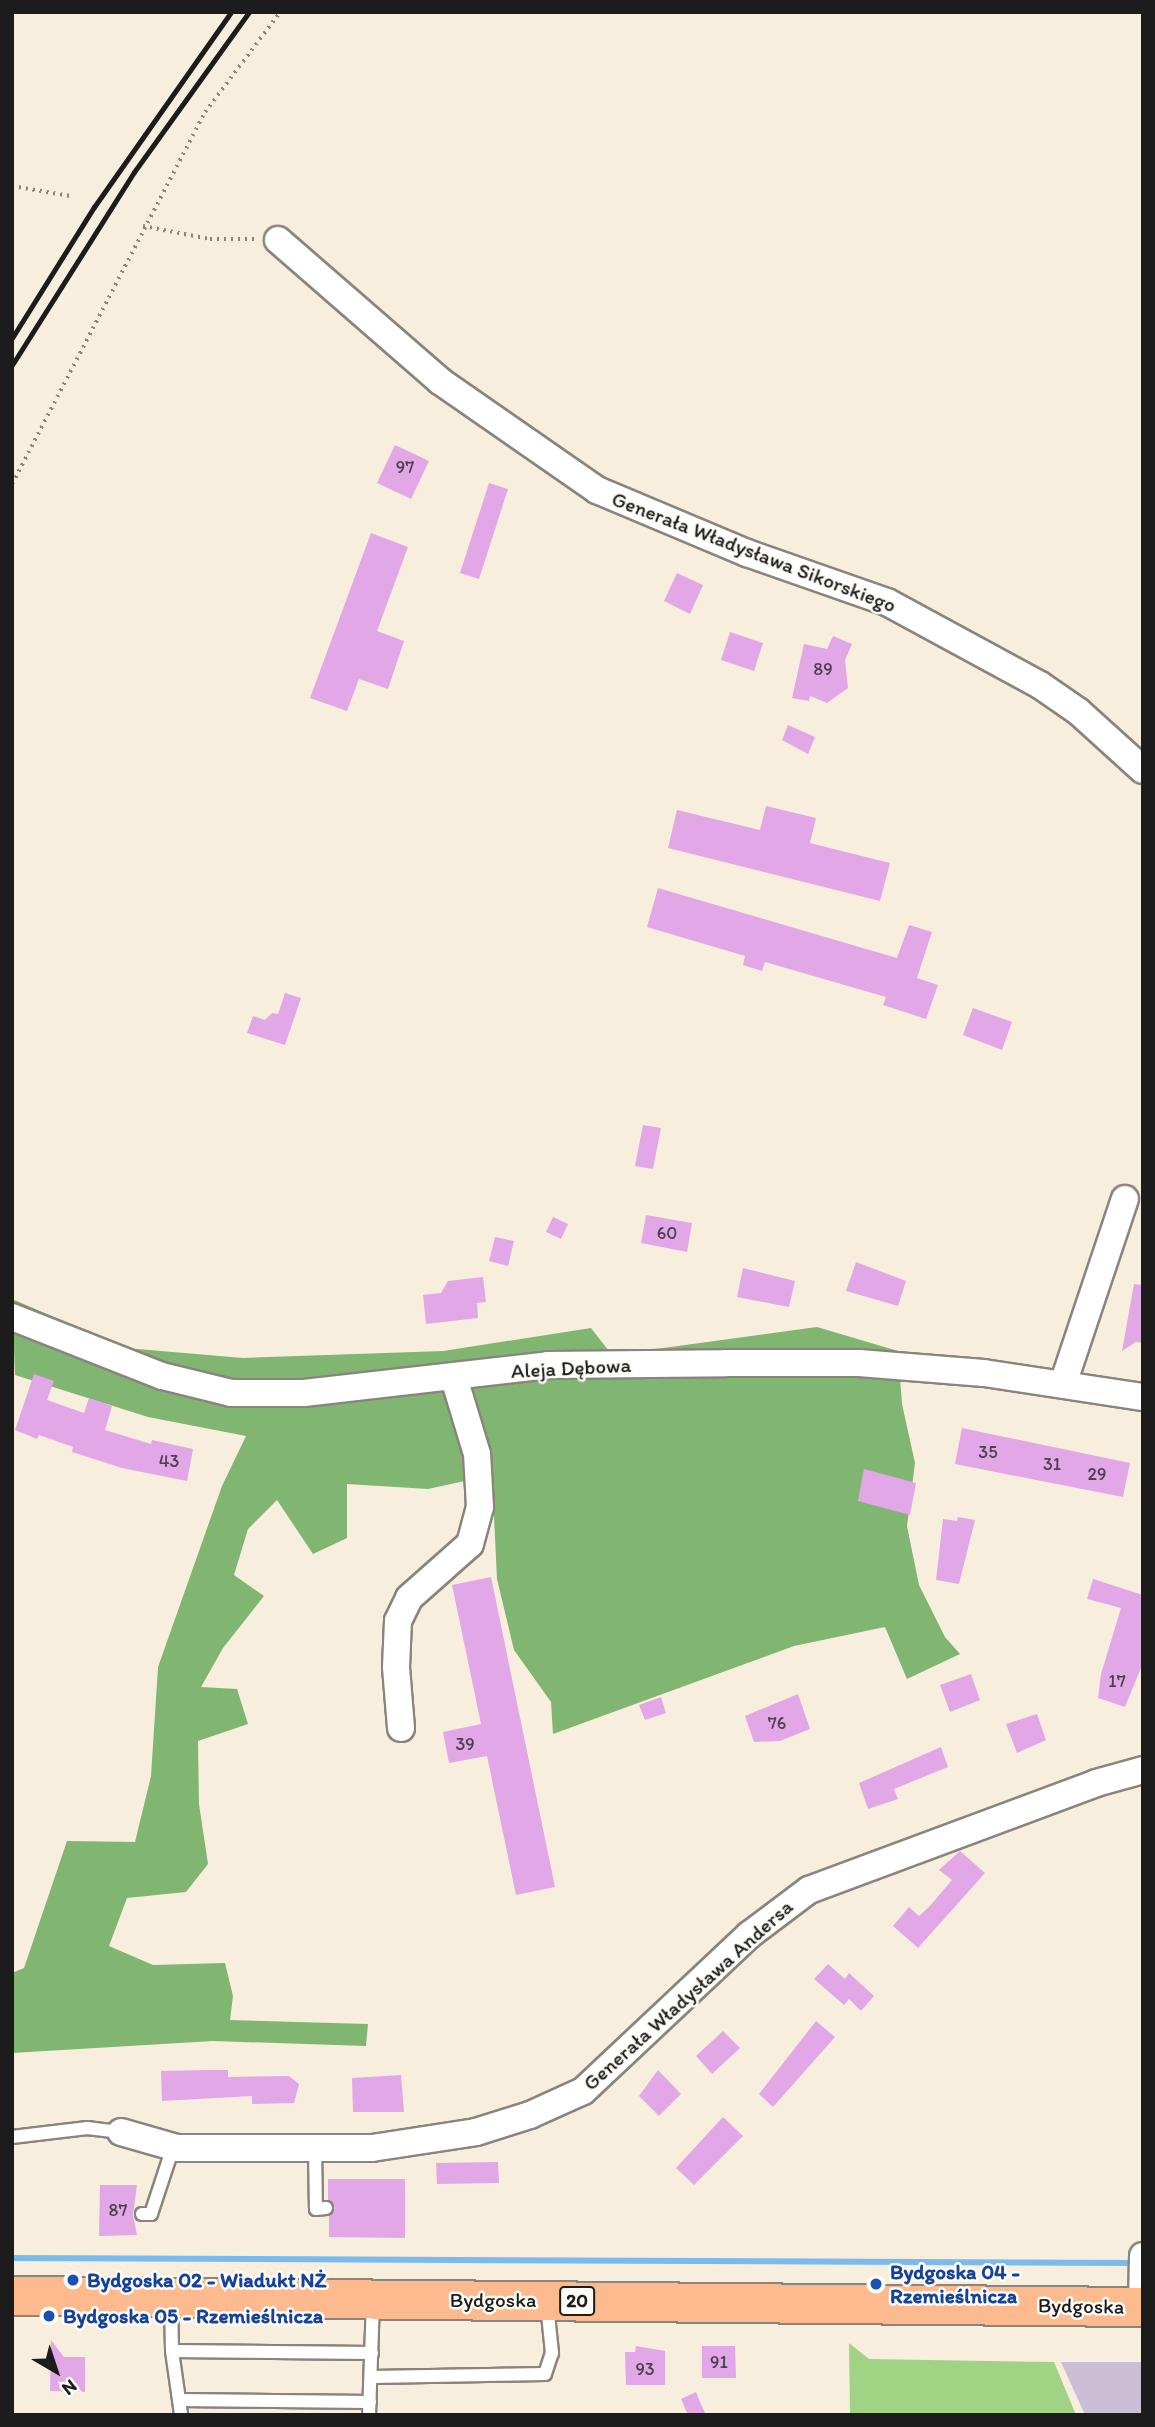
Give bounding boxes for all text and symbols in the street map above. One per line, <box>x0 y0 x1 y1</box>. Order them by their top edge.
house number: 97 <box>396 456 414 478</box>
street label: Generała Władysława Sikorskiego <box>608 486 900 618</box>
house number: 89 <box>813 658 833 680</box>
house number: 60 <box>657 1222 677 1244</box>
street label: Aleja Dębowa <box>510 1352 632 1384</box>
house number: 35 <box>978 1441 998 1463</box>
house number: 43 <box>159 1450 179 1472</box>
house number: 31 <box>1043 1453 1061 1475</box>
house number: 29 <box>1088 1463 1106 1485</box>
house number: 17 <box>1108 1670 1126 1692</box>
house number: 76 <box>768 1712 786 1734</box>
house number: 39 <box>455 1733 475 1755</box>
street label: Generała Władysława Andersa <box>578 1894 798 2096</box>
house number: 87 <box>109 2199 127 2221</box>
place label: Bydgoska 04 - Rzemieślnicza <box>890 2259 1020 2309</box>
place label: Bydgoska 02 - Wiadukt NŻ <box>87 2267 326 2293</box>
marker: Bydgoska 02 - Wiadukt NŻ <box>65 2272 81 2288</box>
marker: Bydgoska 04 - Rzemieślnicza <box>868 2276 884 2292</box>
road number: 20 <box>558 2286 596 2316</box>
street label: Bydgoska <box>450 2287 536 2313</box>
street label: Bydgoska <box>1038 2293 1124 2319</box>
place label: Bydgoska 05 - Rzemieślnicza <box>63 2303 323 2329</box>
marker: Bydgoska 05 - Rzemieślnicza <box>41 2308 57 2324</box>
north arrow <box>21 2336 91 2406</box>
house number: 91 <box>710 2351 728 2373</box>
house number: 93 <box>635 2358 655 2380</box>
text: N <box>57 2375 82 2401</box>

